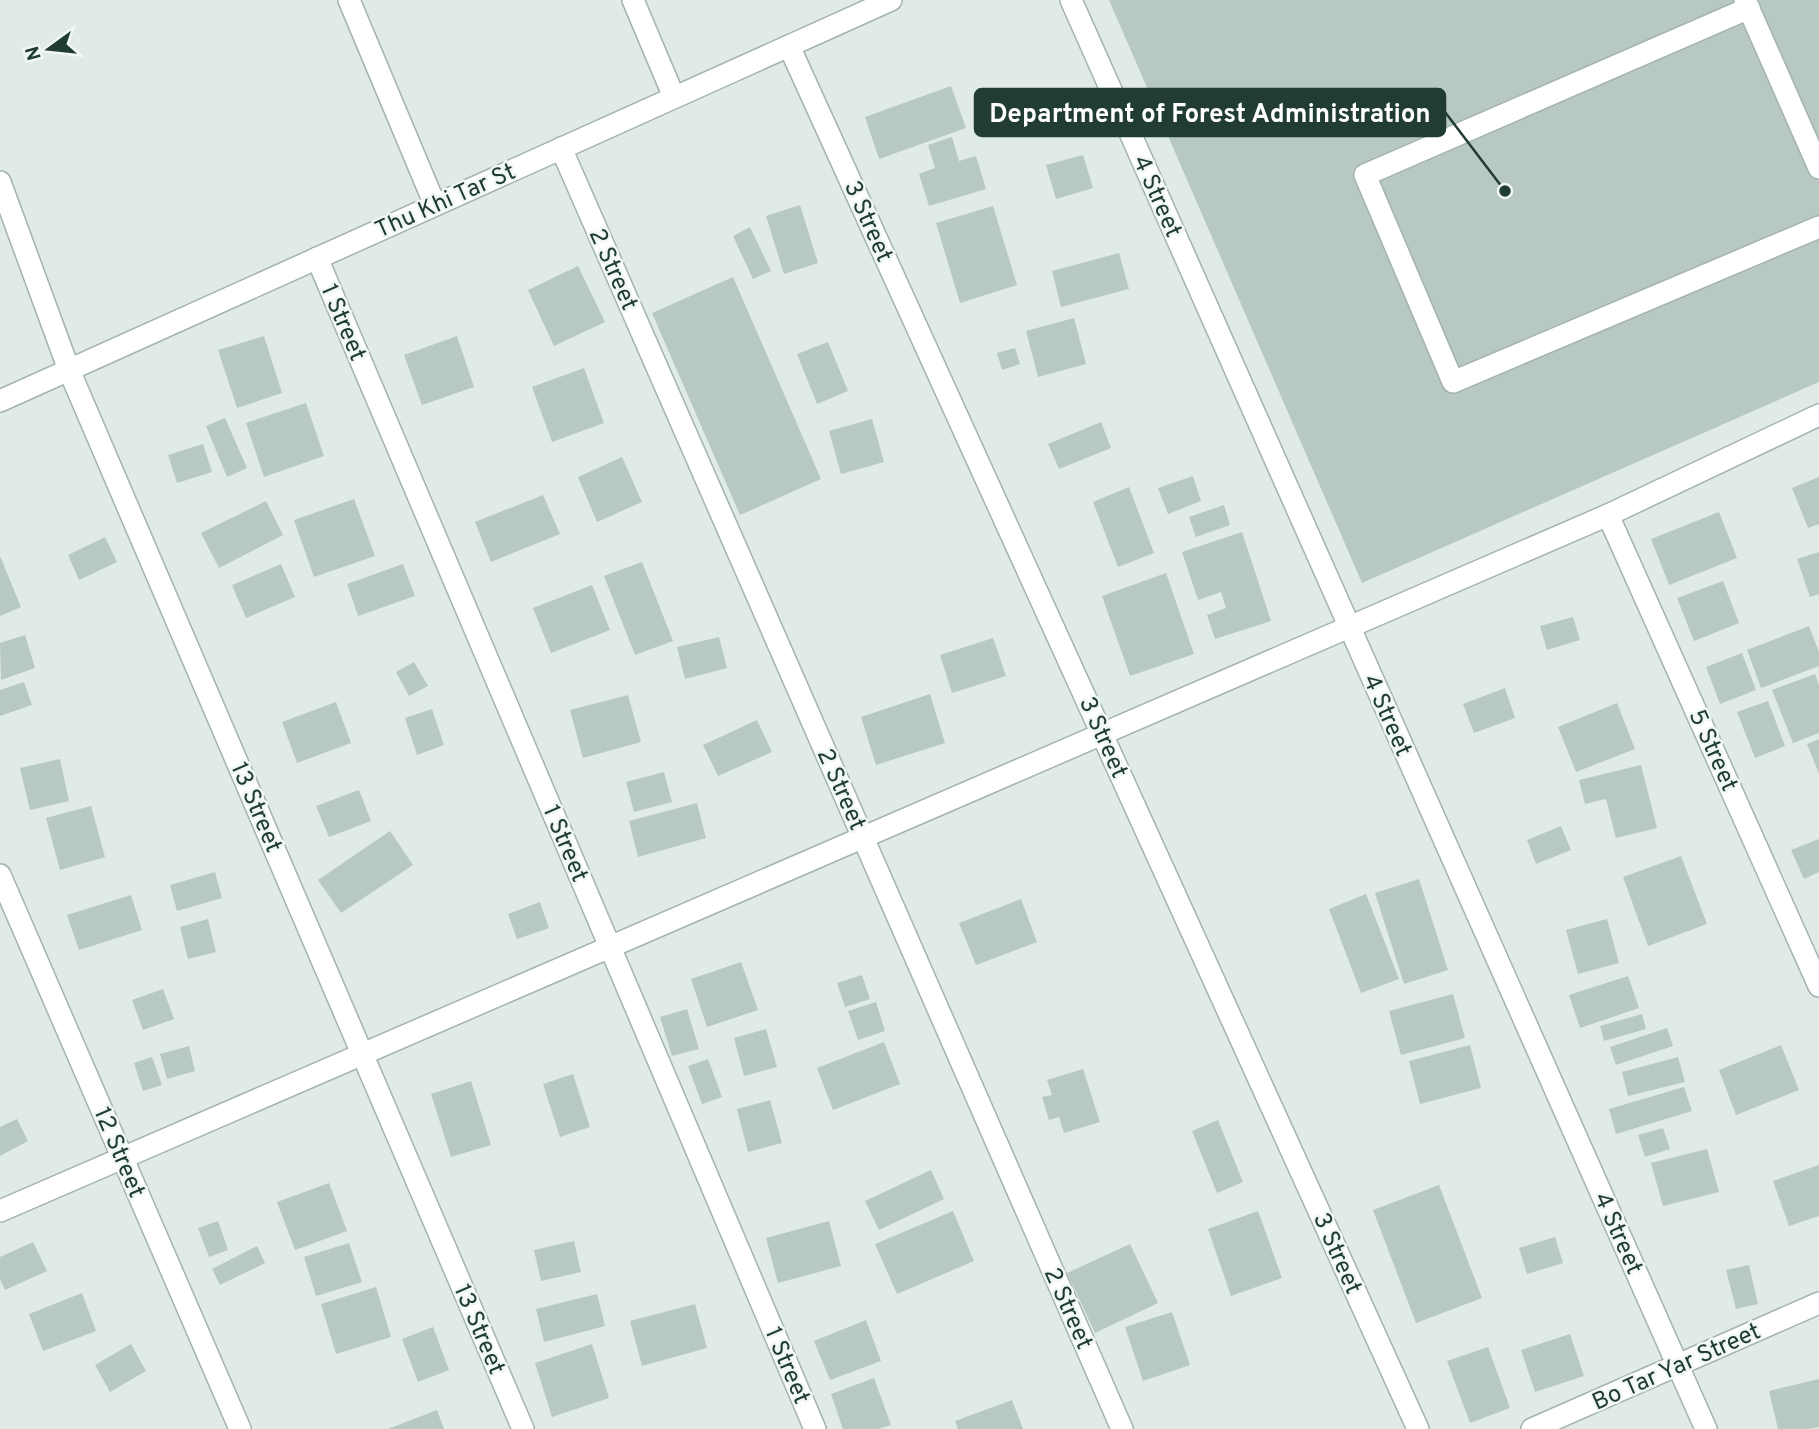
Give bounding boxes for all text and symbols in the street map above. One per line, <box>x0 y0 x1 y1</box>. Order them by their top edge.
north arrow <box>14 14 84 84</box>
text: N <box>21 43 48 63</box>
callout: Department of Forest Administration <box>975 89 1445 136</box>
text: Department of Forest Administration <box>989 99 1431 132</box>
street label: 4 Street <box>1125 151 1187 242</box>
street label: Thu Khi Tar St <box>371 158 521 246</box>
street label: 3 Street <box>836 176 898 267</box>
street label: 2 Street <box>581 224 643 315</box>
street label: 1 Street <box>313 280 372 366</box>
street label: 4 Street <box>1355 670 1417 761</box>
street label: 3 Street <box>1071 692 1133 783</box>
street label: 5 Street <box>1681 705 1743 796</box>
street label: 2 Street <box>809 744 871 835</box>
street label: 13 Street <box>223 758 288 857</box>
street label: 1 Street <box>535 801 594 887</box>
street label: 12 Street <box>86 1103 151 1203</box>
street label: 4 Street <box>1586 1188 1648 1279</box>
street label: 3 Street <box>1305 1208 1367 1299</box>
street label: 2 Street <box>1036 1263 1098 1354</box>
street label: 13 Street <box>446 1280 511 1379</box>
street label: Bo Tar Yar Street <box>1588 1317 1766 1418</box>
street label: 1 Street <box>757 1323 816 1409</box>

